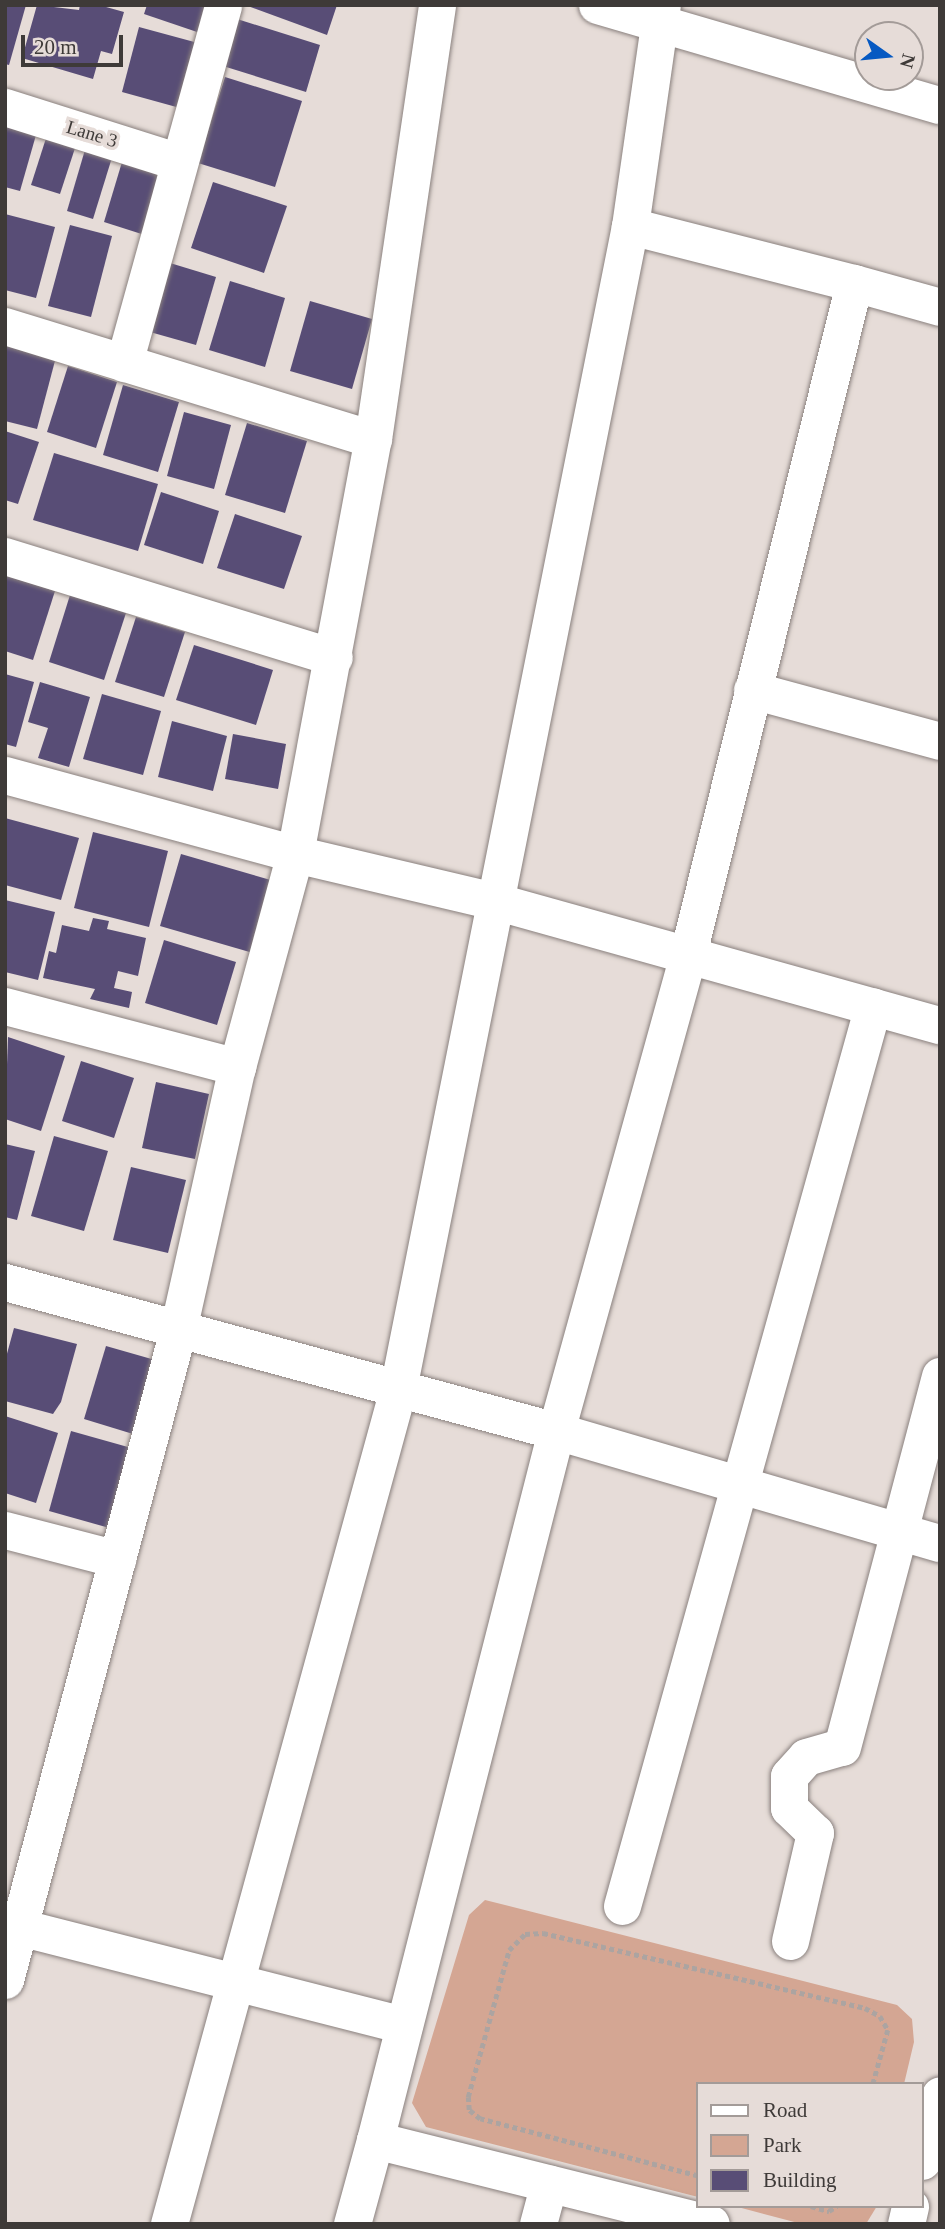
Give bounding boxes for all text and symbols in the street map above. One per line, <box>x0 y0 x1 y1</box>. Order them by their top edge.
scale bar <box>24 21 126 65</box>
north arrow <box>854 21 924 91</box>
text: 20 m <box>34 35 77 59</box>
text: N <box>896 52 920 70</box>
street label: Lane 3 <box>64 115 120 153</box>
legend <box>696 2082 924 2208</box>
text: Road <box>763 2098 807 2122</box>
text: Park <box>763 2133 802 2157</box>
text: Building <box>763 2168 837 2192</box>

